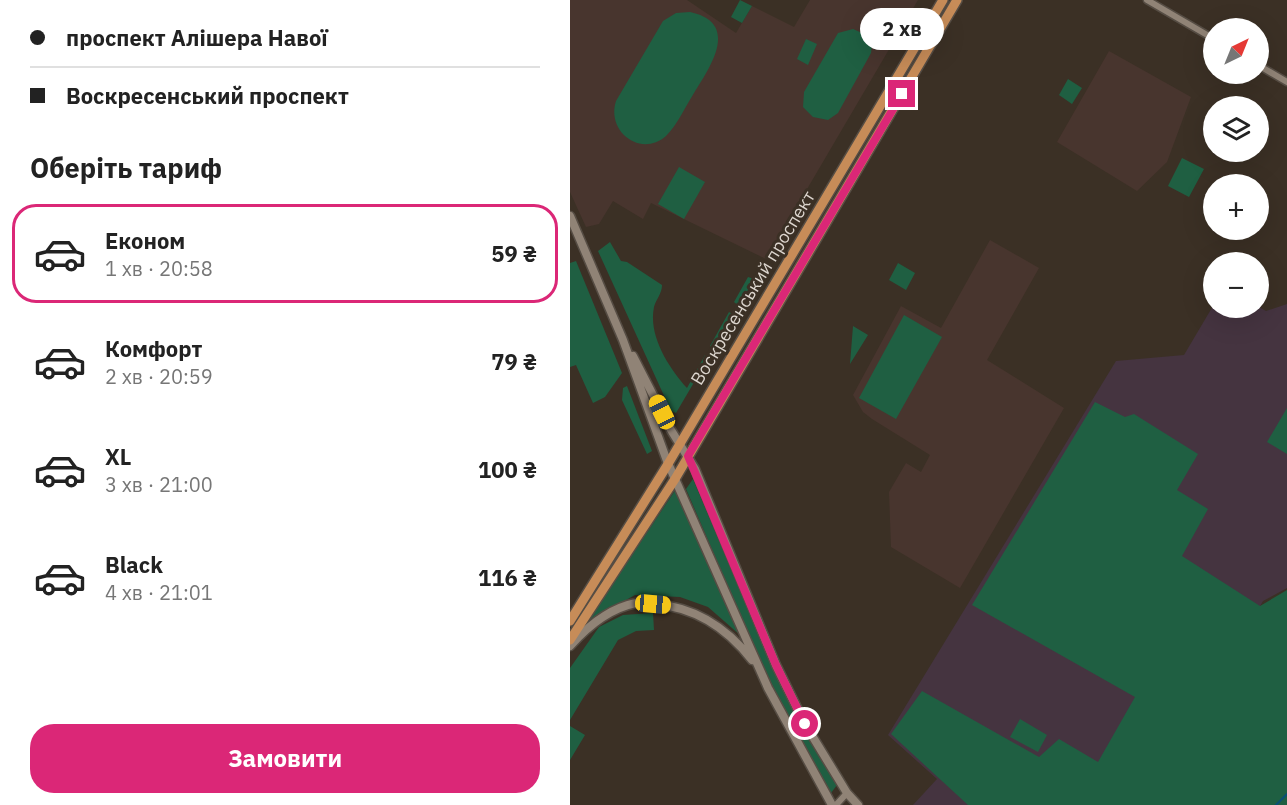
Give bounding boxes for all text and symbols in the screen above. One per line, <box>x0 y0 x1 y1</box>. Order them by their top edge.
callout: 2 хв <box>860 7 944 49</box>
text: 2 хв <box>882 15 922 42</box>
north arrow <box>1203 18 1269 84</box>
map controls <box>1203 18 1269 318</box>
text: проспект Алішера Навої <box>66 23 328 52</box>
route end <box>888 80 915 107</box>
text: Воскресенський проспект <box>66 81 349 110</box>
button: layers <box>1203 96 1269 162</box>
text: Оберіть тариф <box>30 150 222 185</box>
button: + <box>1203 174 1269 240</box>
street label: Воскресенський проспект <box>685 186 820 389</box>
text: Економ <box>105 226 185 255</box>
icon: car <box>33 227 87 281</box>
text: 59 ₴ <box>491 239 537 268</box>
button: − <box>1203 252 1269 318</box>
text: 1 хв · 20:58 <box>105 255 213 282</box>
text: Комфорт <box>105 334 202 363</box>
icon: car <box>33 335 87 389</box>
text: 79 ₴ <box>491 347 537 376</box>
text: 2 хв · 20:59 <box>105 363 213 390</box>
car <box>646 392 678 432</box>
text: XL <box>105 442 131 471</box>
icon: car <box>33 443 87 497</box>
text: 100 ₴ <box>478 455 537 484</box>
text: 3 хв · 21:00 <box>105 471 213 498</box>
text: Black <box>105 550 163 579</box>
icon: car <box>33 551 87 605</box>
text: 116 ₴ <box>478 563 537 592</box>
text: 4 хв · 21:01 <box>105 579 213 606</box>
car <box>634 593 672 615</box>
route start <box>791 710 818 737</box>
button: Замовити <box>30 724 540 793</box>

